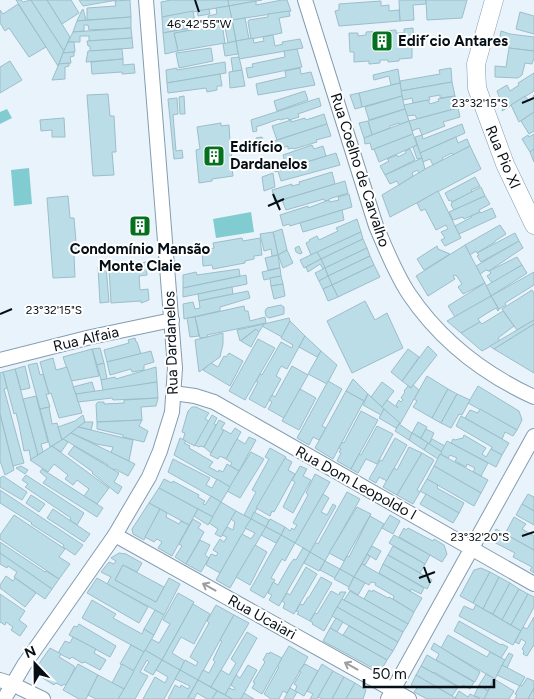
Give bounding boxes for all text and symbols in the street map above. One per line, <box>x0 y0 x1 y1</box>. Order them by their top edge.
text: 46°42'55"W <box>167 17 232 31</box>
building icon: Edif´cio Antares <box>370 29 394 53</box>
place label: Edif´cio Antares <box>398 32 508 50</box>
street label: Rua Coelho de Carvalho <box>327 91 393 250</box>
text: 23°32'15"S <box>452 96 508 110</box>
street label: Rua Pio XI <box>482 123 524 191</box>
place label: Edifício Dardanelos <box>230 138 307 173</box>
building icon: Edifício Dardanelos <box>202 144 226 168</box>
building icon: Condomínio Mansão Monte Claie <box>128 214 152 238</box>
place label: Condomínio Mansão Monte Claie <box>70 240 211 275</box>
street label: Rua Dardanelos <box>160 291 182 395</box>
text: 23°32'15"S <box>26 303 82 317</box>
street label: Rua Alfaia <box>51 323 121 355</box>
street label: Rua Dom Leopoldo I <box>292 442 420 524</box>
text: 23°32'20"S <box>451 530 509 544</box>
one-way arrow <box>202 582 217 592</box>
street label: Rua Ucaiari <box>225 591 299 643</box>
north arrow <box>10 639 60 689</box>
text: N <box>22 643 39 662</box>
scale bar <box>364 656 494 688</box>
one-way arrow <box>344 661 359 671</box>
text: 50 m <box>372 665 407 683</box>

